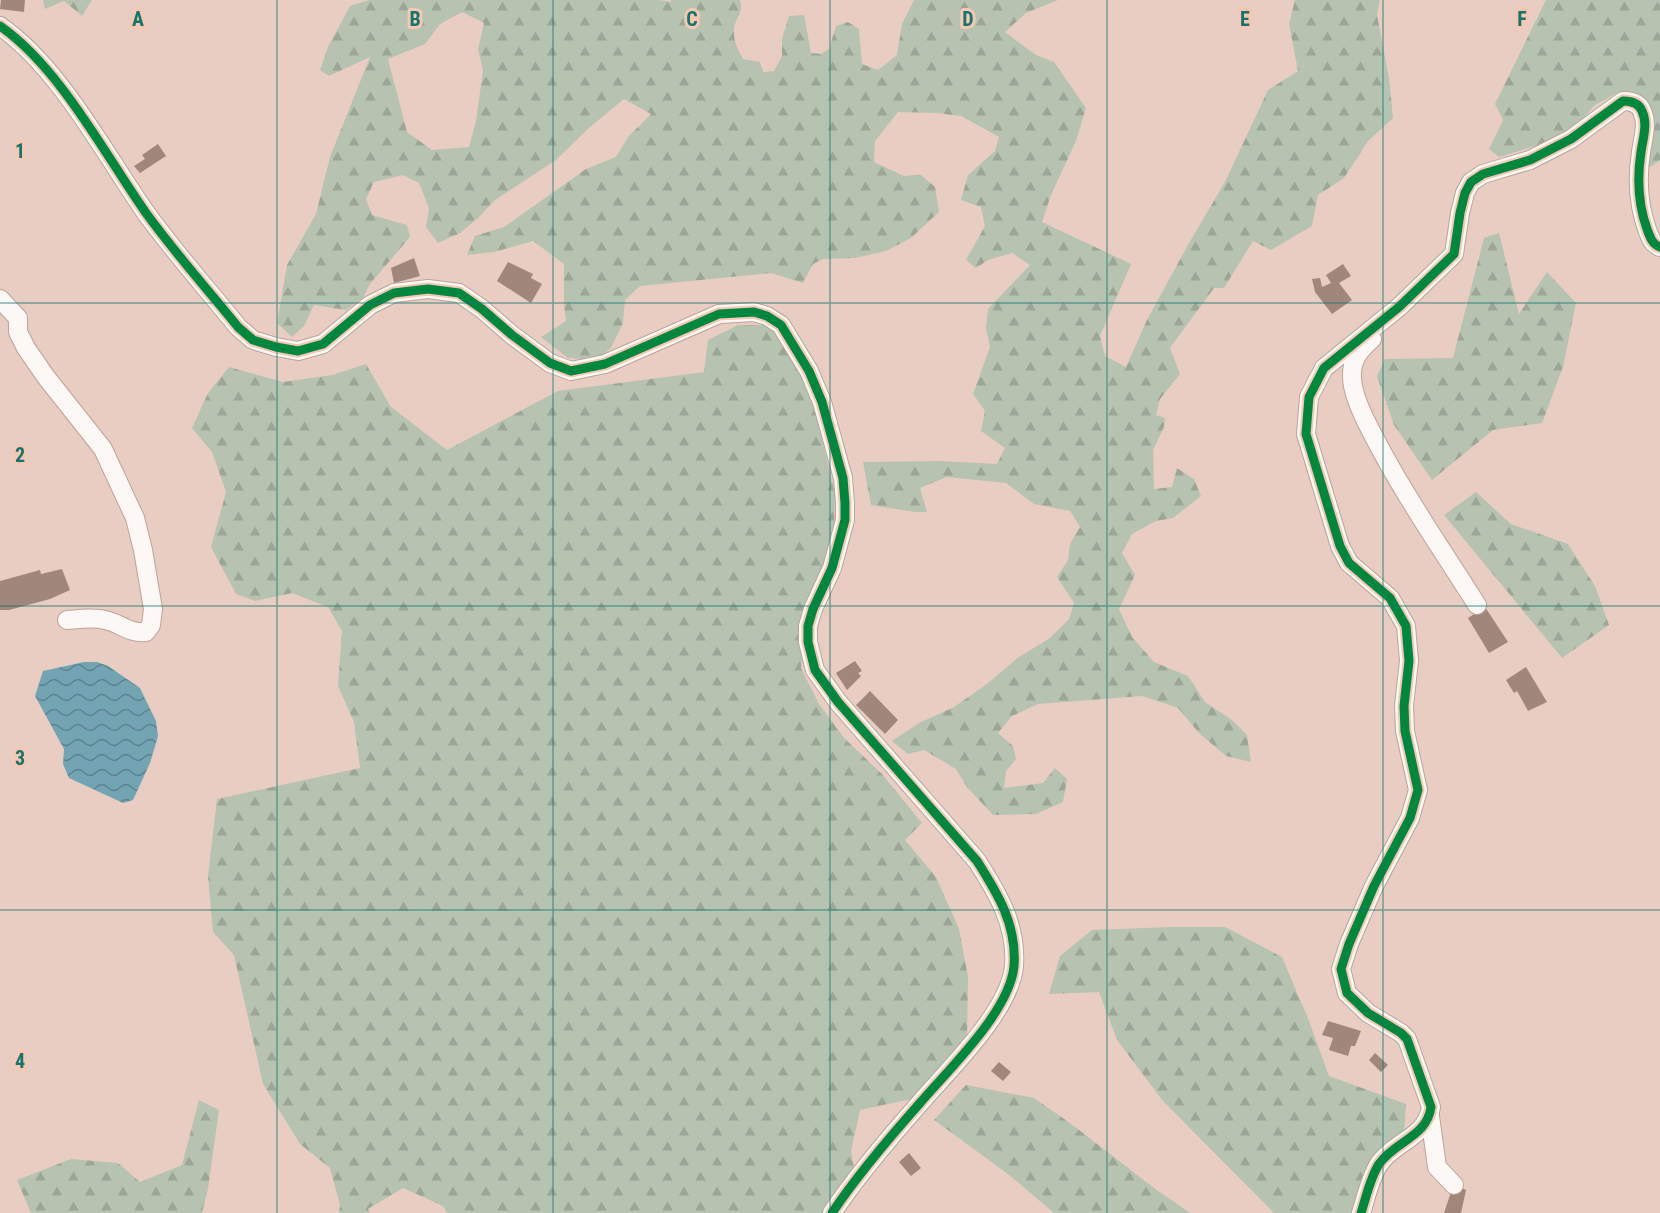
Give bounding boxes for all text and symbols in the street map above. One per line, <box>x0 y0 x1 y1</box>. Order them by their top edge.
text: A <box>132 7 144 31</box>
text: B <box>409 7 421 31</box>
text: C <box>686 7 698 31</box>
text: D <box>962 7 974 31</box>
text: E <box>1240 7 1250 31</box>
text: F <box>1517 7 1527 31</box>
text: 1 <box>15 139 25 163</box>
text: 2 <box>15 443 25 467</box>
text: 3 <box>15 746 25 770</box>
text: 4 <box>15 1049 25 1073</box>

